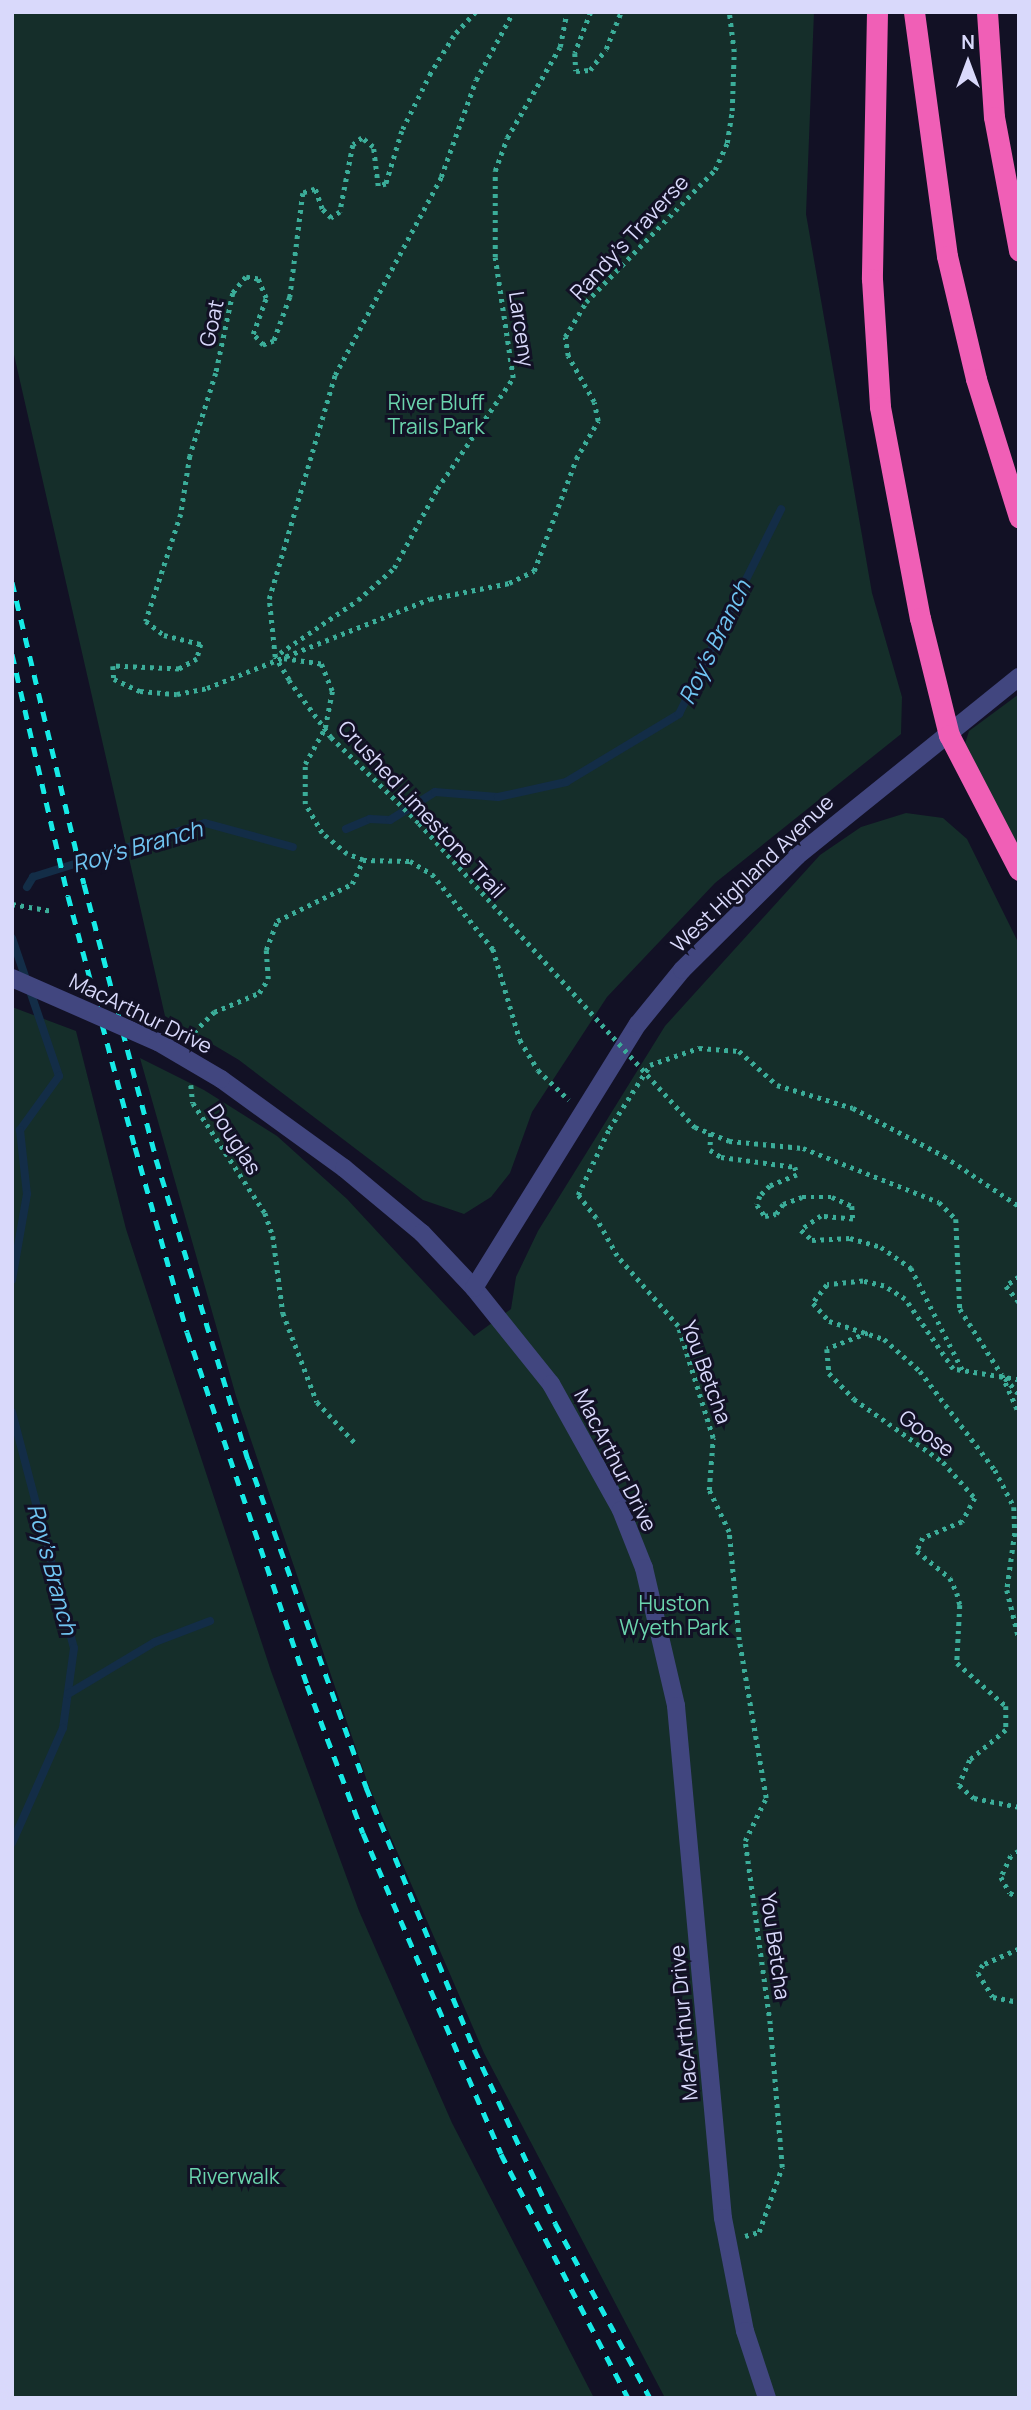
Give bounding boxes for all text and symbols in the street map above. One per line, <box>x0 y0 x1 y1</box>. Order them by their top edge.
north arrow <box>933 28 1003 98</box>
text: N <box>961 29 975 55</box>
street label: Randy's Traverse <box>565 169 693 305</box>
street label: Larceny <box>504 290 540 368</box>
street label: Goat <box>194 297 228 349</box>
park label: River Bluff Trails Park <box>387 389 485 439</box>
water label: Roy's Branch <box>672 576 756 708</box>
street label: Crushed Limestone Trail <box>333 715 511 903</box>
street label: West Highland Avenue <box>666 789 838 957</box>
water label: Roy's Branch <box>69 814 205 878</box>
street label: MacArthur Drive <box>65 967 217 1059</box>
street label: Douglas <box>203 1099 267 1179</box>
street label: You Betcha <box>677 1317 737 1427</box>
street label: MacArthur Drive <box>569 1385 663 1535</box>
street label: Goose <box>894 1404 960 1462</box>
water label: Roy's Branch <box>22 1501 84 1637</box>
park label: Huston Wyeth Park <box>619 1590 729 1640</box>
street label: You Betcha <box>756 1891 796 2001</box>
street label: MacArthur Drive <box>664 1944 702 2102</box>
park label: Riverwalk <box>189 2163 279 2189</box>

